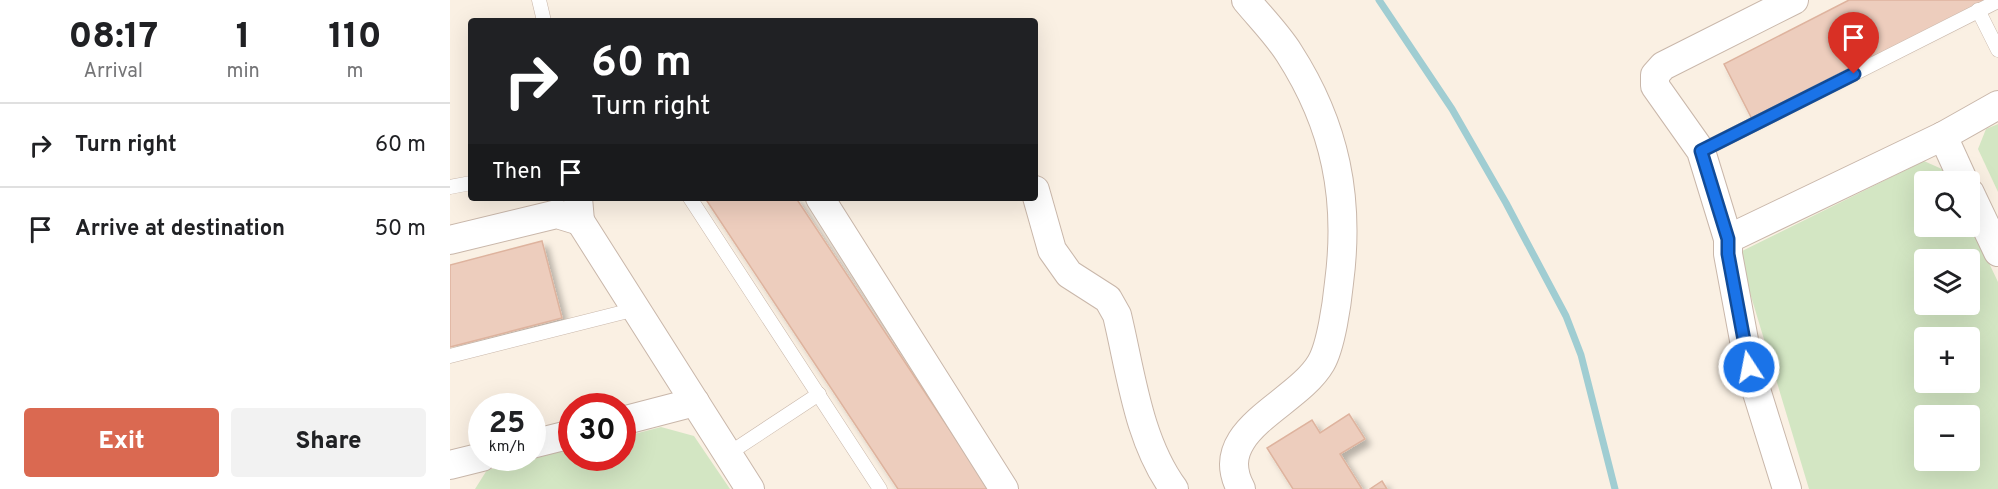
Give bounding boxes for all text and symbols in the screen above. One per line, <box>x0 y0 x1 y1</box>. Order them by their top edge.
pin <box>1828 12 1879 74</box>
text: 08:17 <box>68 15 158 61</box>
text: 1 <box>236 15 251 61</box>
text: 110 <box>328 15 382 61</box>
icon: arrive <box>1837 21 1870 54</box>
text: 60 m <box>591 38 692 91</box>
icon: right <box>492 42 570 120</box>
text: Arrival <box>83 59 143 85</box>
text: min <box>227 59 260 85</box>
text: m <box>346 59 363 85</box>
text: Turn right <box>591 90 710 124</box>
icon: right <box>24 129 57 162</box>
text: Turn right <box>75 132 177 159</box>
text: 60 m <box>375 132 426 159</box>
icon: arrive <box>554 156 587 189</box>
text: Then <box>492 159 542 186</box>
map controls <box>1914 171 1980 471</box>
button: search <box>1914 171 1980 237</box>
icon: arrive <box>24 213 57 246</box>
text: Arrive at destination <box>75 216 285 243</box>
text: 50 m <box>374 216 426 243</box>
button: layers <box>1914 249 1980 315</box>
button: + <box>1914 327 1980 393</box>
position arrow <box>1717 335 1781 399</box>
speed limit sign: 30 <box>558 393 636 471</box>
button: − <box>1914 405 1980 471</box>
text: 25 <box>489 406 525 443</box>
button: Exit <box>24 408 219 477</box>
button: Share <box>231 408 426 477</box>
text: km/h <box>489 438 525 457</box>

